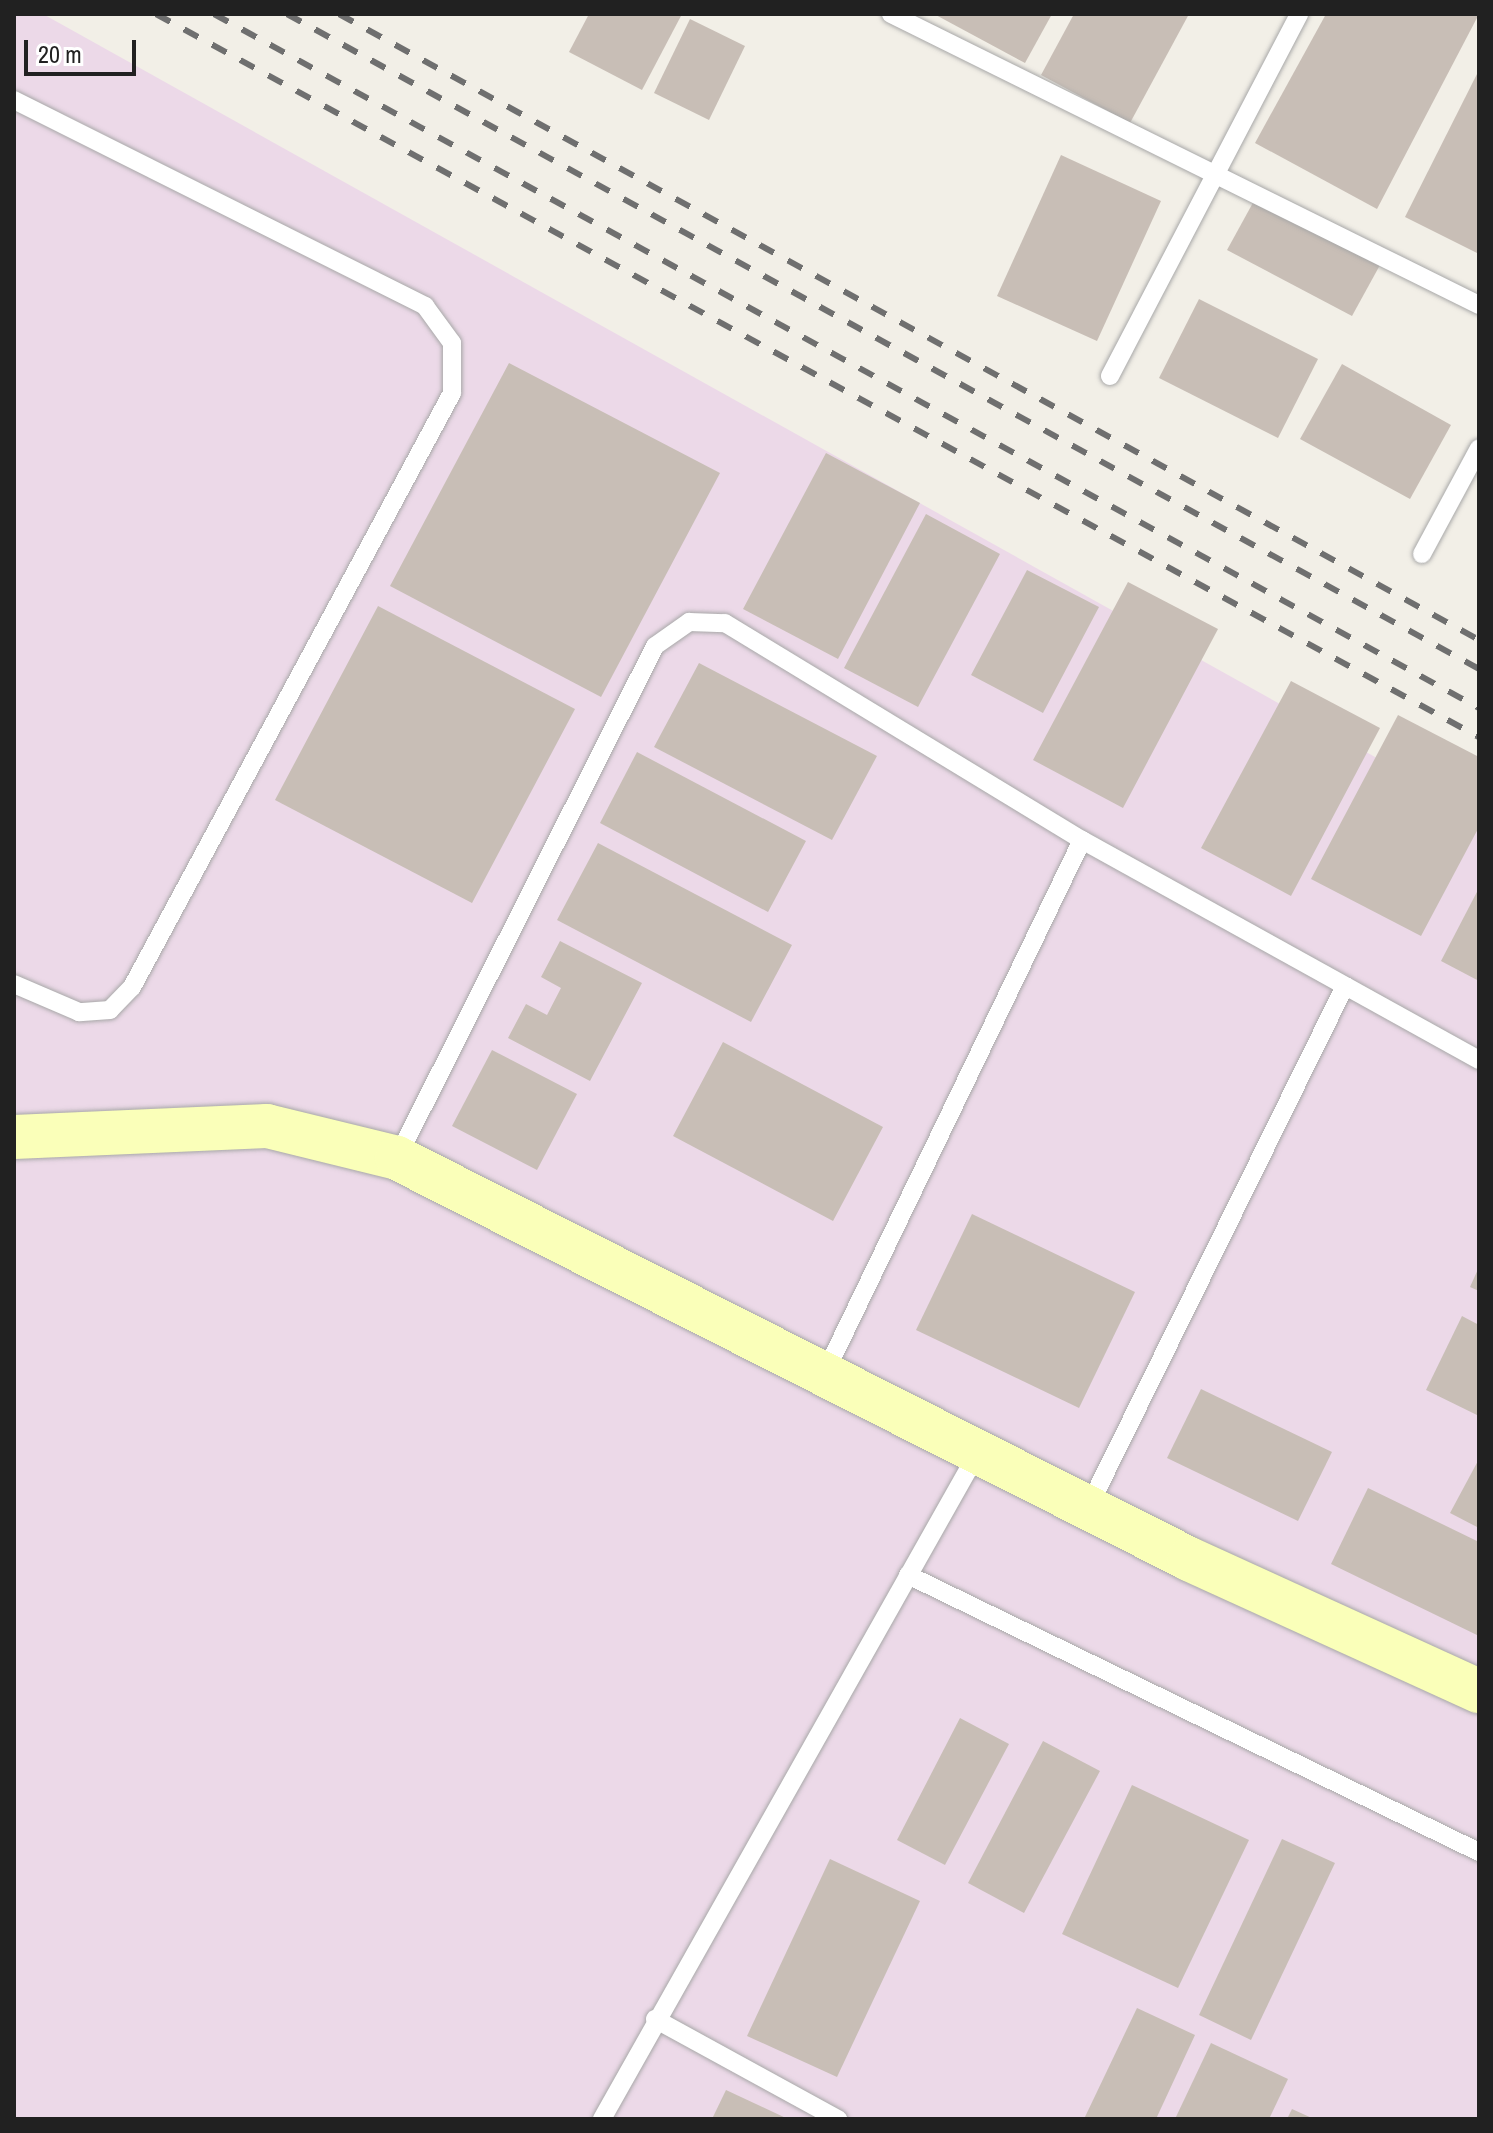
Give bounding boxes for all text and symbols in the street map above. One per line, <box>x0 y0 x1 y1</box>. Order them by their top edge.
scale bar <box>28 24 140 74</box>
text: 20 m <box>38 38 82 70</box>

